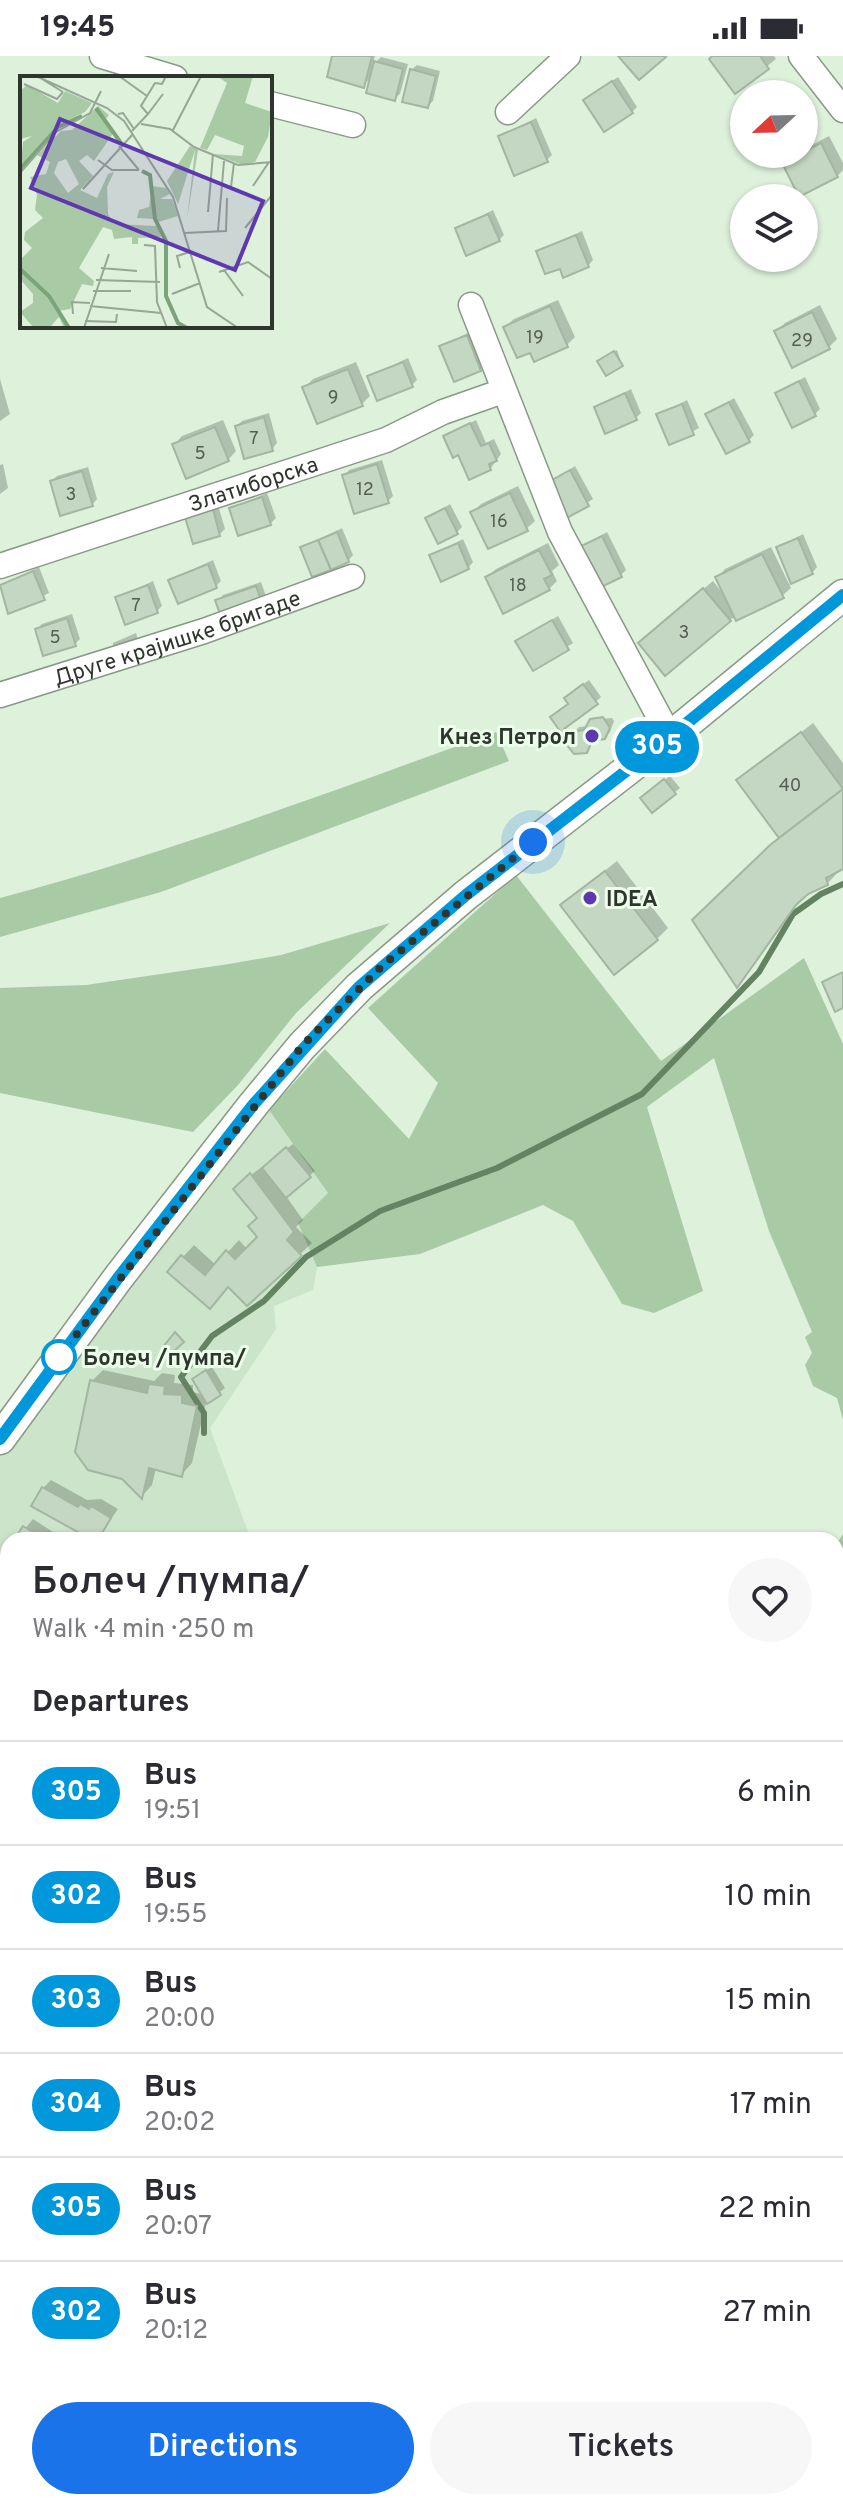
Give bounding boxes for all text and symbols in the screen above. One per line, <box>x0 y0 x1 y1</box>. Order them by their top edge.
text: 19:45 <box>40 10 115 47</box>
inset map <box>20 76 272 328</box>
north arrow <box>730 80 818 168</box>
map controls <box>730 80 818 272</box>
button: layers <box>730 184 818 272</box>
house number: 19 <box>526 327 544 350</box>
house number: 29 <box>791 330 813 353</box>
house number: 9 <box>328 387 338 410</box>
house number: 7 <box>249 428 259 451</box>
house number: 5 <box>194 443 206 466</box>
street label: Златиборска <box>185 452 322 520</box>
house number: 12 <box>356 479 374 502</box>
house number: 3 <box>66 484 76 507</box>
house number: 16 <box>490 511 508 534</box>
house number: 18 <box>509 575 527 598</box>
street label: Друге крајишке бригаде <box>51 586 305 693</box>
house number: 7 <box>131 595 141 618</box>
house number: 3 <box>679 622 689 645</box>
house number: 5 <box>49 627 61 650</box>
line badge: 305 <box>611 721 703 773</box>
place label: Кнез Петрол <box>439 725 576 752</box>
marker: Кнез Петрол <box>583 727 601 745</box>
text: 305 <box>631 729 683 765</box>
house number: 40 <box>779 775 801 798</box>
your location <box>513 822 553 862</box>
place label: IDEA <box>606 887 658 914</box>
marker: IDEA <box>581 889 599 907</box>
marker: Болеч /пумпа/ <box>42 1340 76 1374</box>
place label: Болеч /пумпа/ <box>83 1346 247 1373</box>
button: heart <box>728 1558 812 1642</box>
text: Болеч /пумпа/ <box>32 1559 309 1608</box>
text: Walk · 4 min · 250 m <box>32 1614 254 1647</box>
text: Departures <box>32 1685 190 1722</box>
text: Bus <box>144 1758 197 1795</box>
text: 305 <box>50 1775 102 1811</box>
text: 6 min <box>737 1775 812 1812</box>
text: 19:51 <box>144 1795 201 1828</box>
text: Bus <box>144 1862 197 1899</box>
text: 302 <box>50 1879 102 1915</box>
text: 10 min <box>725 1879 812 1916</box>
text: 19:55 <box>144 1899 207 1932</box>
text: Bus <box>144 1966 197 2003</box>
text: 303 <box>50 1983 102 2019</box>
text: 15 min <box>725 1983 812 2020</box>
text: 20:00 <box>144 2003 216 2036</box>
text: Bus <box>144 2070 197 2107</box>
text: 304 <box>50 2087 102 2123</box>
text: 17 min <box>729 2087 812 2124</box>
text: 20:02 <box>144 2107 215 2140</box>
text: Bus <box>144 2174 197 2211</box>
text: 305 <box>50 2191 102 2227</box>
text: 22 min <box>718 2191 812 2228</box>
text: 20:07 <box>144 2211 212 2244</box>
text: Bus <box>144 2278 197 2315</box>
text: 302 <box>50 2295 102 2331</box>
text: 27 min <box>723 2295 812 2332</box>
text: 20:12 <box>144 2315 208 2348</box>
button: Directions <box>32 2402 414 2494</box>
button: Tickets <box>430 2402 812 2494</box>

